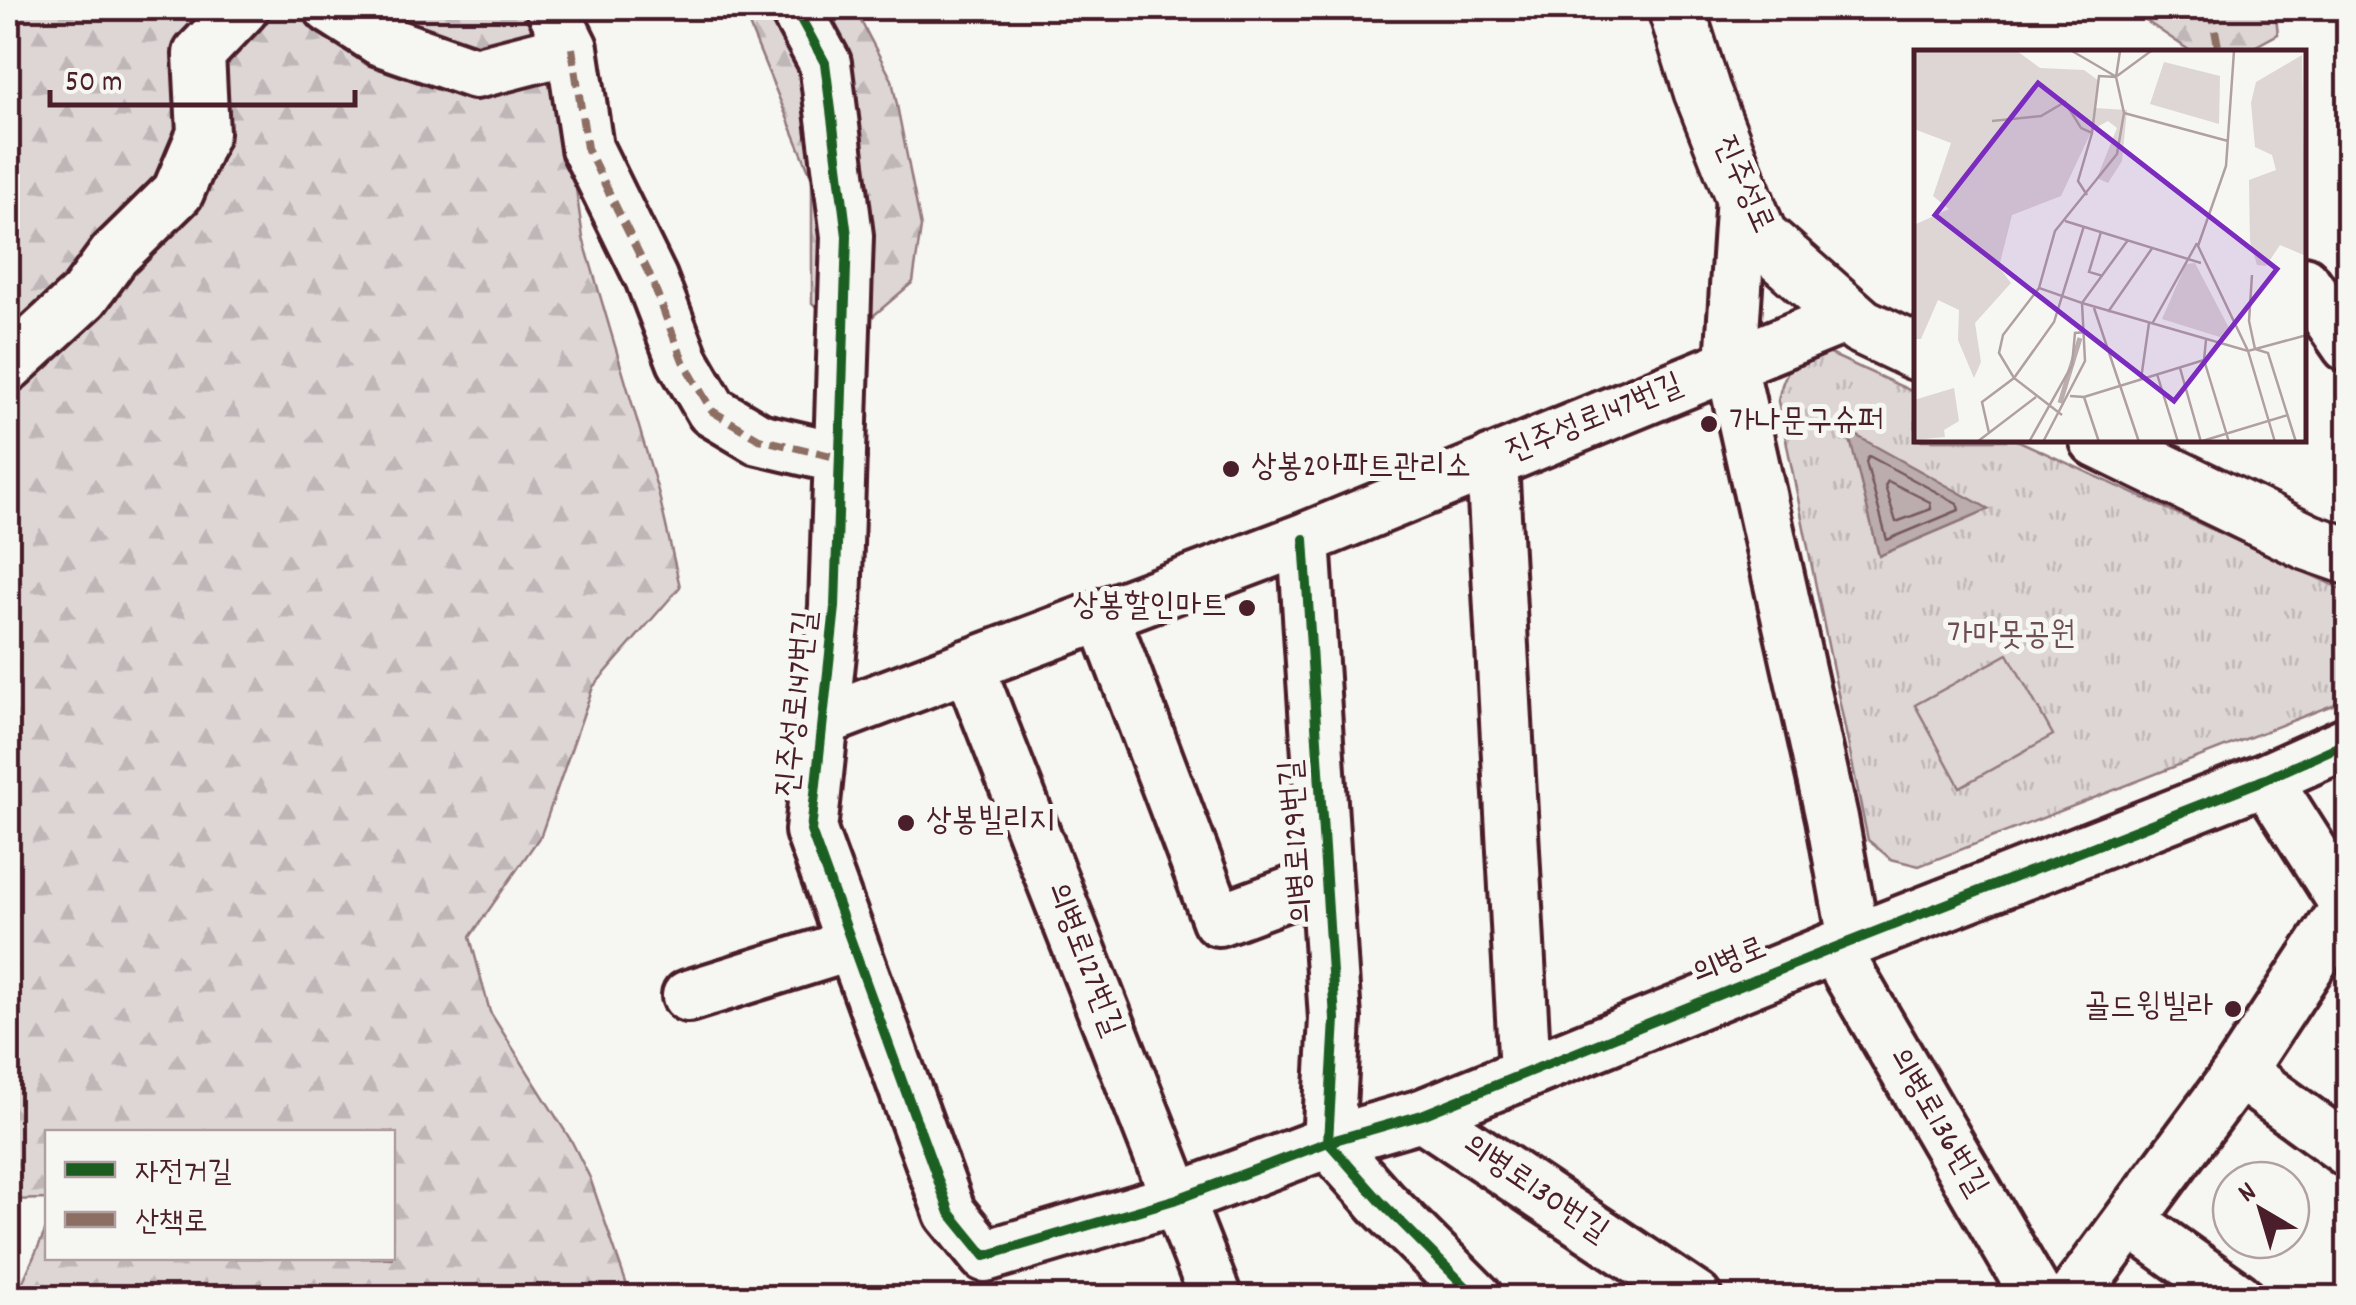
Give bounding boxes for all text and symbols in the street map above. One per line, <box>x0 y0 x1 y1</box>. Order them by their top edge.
scale bar <box>50 45 355 107</box>
inset map <box>1914 50 2306 442</box>
text: 50 m <box>65 63 123 106</box>
street label: 진주성로 <box>1700 129 1784 241</box>
street label: 진주성로147번길 <box>1500 364 1690 476</box>
place label: 가나문구슈퍼 <box>1729 401 1884 447</box>
marker: 가나문구슈퍼 <box>1698 413 1720 435</box>
place label: 상봉2아파트관리소 <box>1251 446 1471 492</box>
marker: 상봉2아파트관리소 <box>1220 458 1242 480</box>
place label: 상봉할인마트 <box>1073 585 1227 631</box>
marker: 상봉할인마트 <box>1236 597 1258 619</box>
street label: 진주성로147번길 <box>766 609 832 799</box>
park label: 가마못공원 <box>1947 614 2075 660</box>
street label: 의병로129번길 <box>1270 758 1328 926</box>
place label: 상봉빌리지 <box>926 800 1055 846</box>
marker: 상봉빌리지 <box>895 812 917 834</box>
street label: 의병로127번길 <box>1032 876 1134 1044</box>
street label: 의병로 <box>1686 927 1774 999</box>
place label: 골드윙빌라 <box>2084 986 2213 1032</box>
marker: 골드윙빌라 <box>2222 998 2244 1020</box>
street label: 의병로136번길 <box>1875 1040 1997 1206</box>
street label: 의병로130번길 <box>1452 1124 1616 1256</box>
legend <box>45 1130 395 1260</box>
text: 자전거길 <box>135 1153 232 1196</box>
north arrow <box>2211 1160 2311 1260</box>
text: N <box>2231 1174 2266 1214</box>
text: 산책로 <box>135 1203 207 1246</box>

